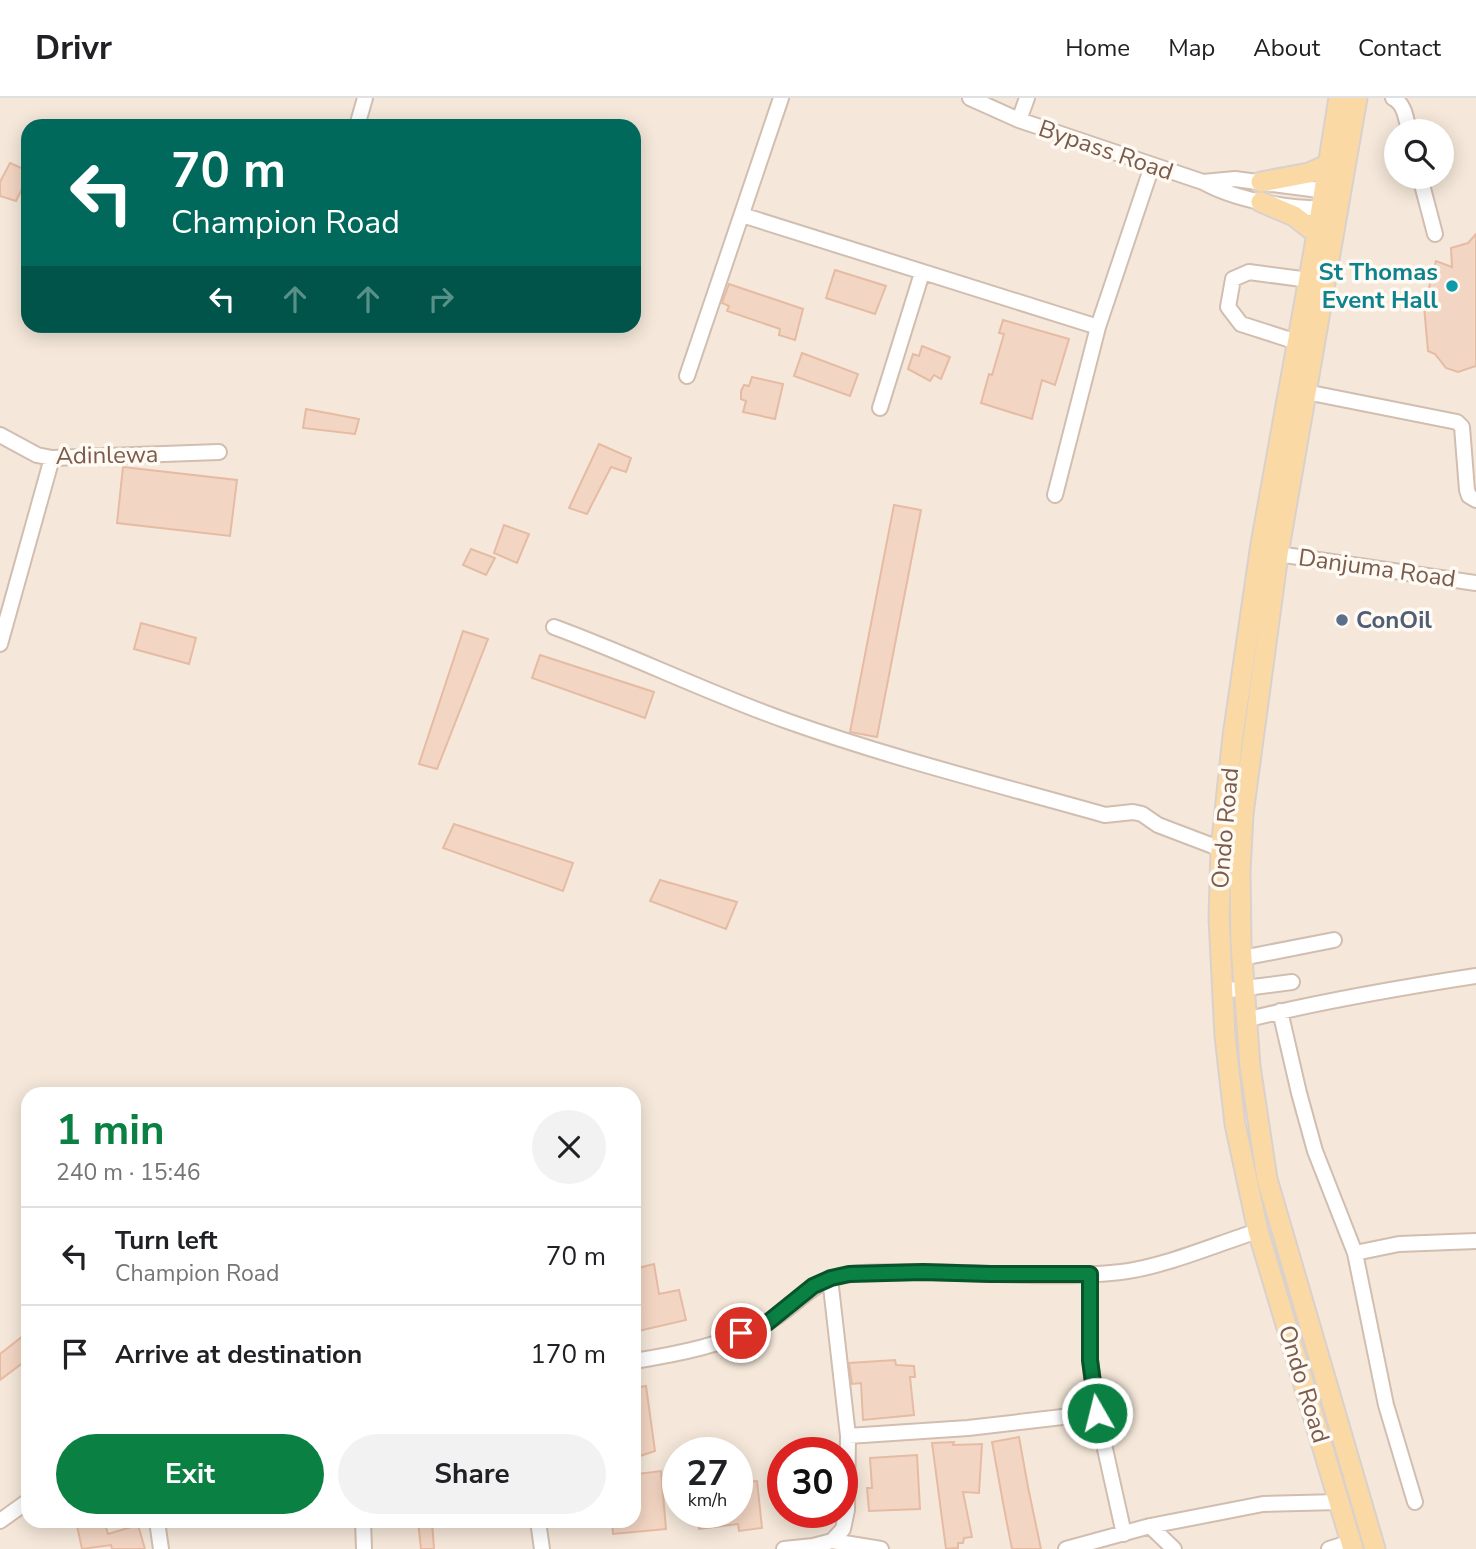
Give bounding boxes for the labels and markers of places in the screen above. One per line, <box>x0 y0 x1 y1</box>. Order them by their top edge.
place label: St Thomas Event Hall <box>1319 256 1438 316</box>
marker: St Thomas Event Hall <box>1444 278 1460 294</box>
place label: ConOil <box>1356 604 1432 636</box>
marker: ConOil <box>1334 612 1350 628</box>
pin <box>711 1303 771 1363</box>

